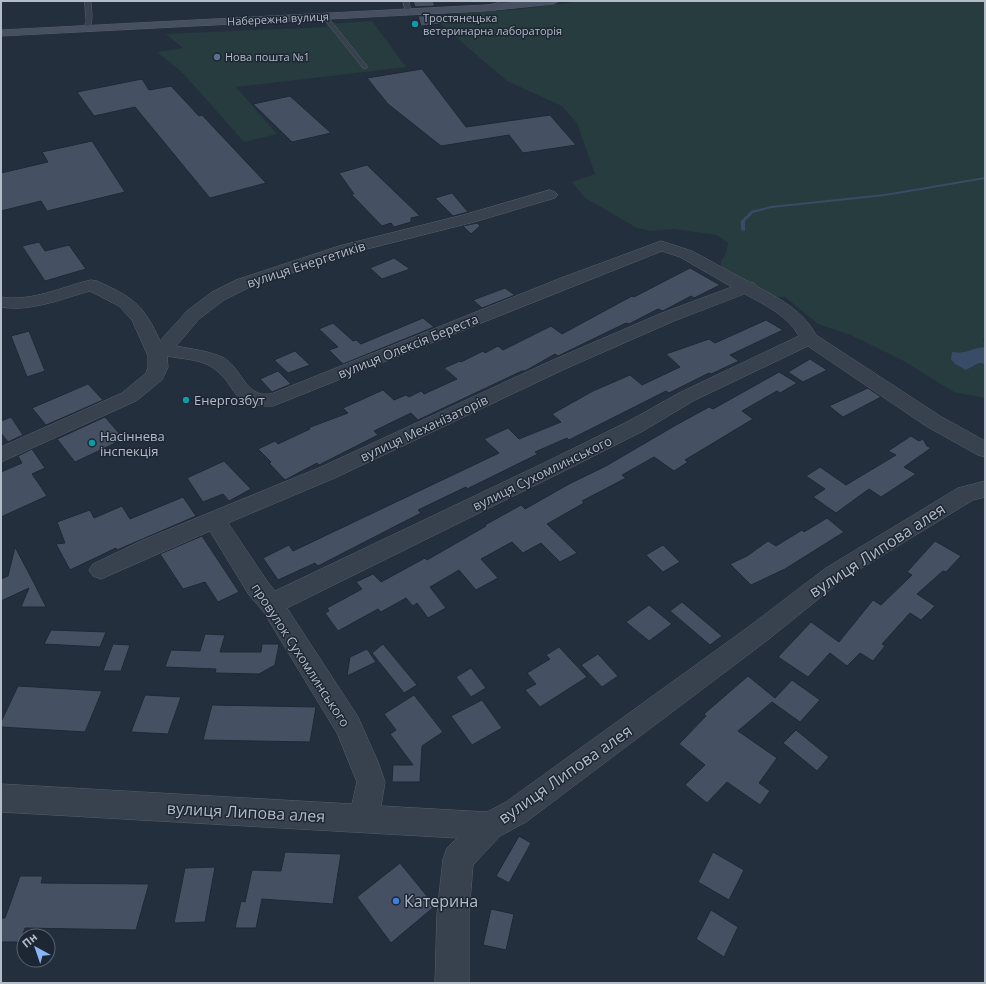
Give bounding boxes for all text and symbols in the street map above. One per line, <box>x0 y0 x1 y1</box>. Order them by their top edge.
street label: Набережна вулиця <box>227 8 329 29</box>
place label: Тростянецька ветеринарна лабораторія <box>423 10 562 38</box>
marker: Тростянецька ветеринарна лабораторія <box>410 19 420 29</box>
place label: Нова пошта №1 <box>225 49 310 64</box>
marker: Нова пошта №1 <box>212 52 222 62</box>
street label: вулиця Енергетиків <box>244 236 368 292</box>
street label: вулиця Олексія Береста <box>335 310 481 382</box>
street label: вулиця Механізаторів <box>357 390 491 466</box>
place label: Енергозбут <box>194 391 265 409</box>
marker: Енергозбут <box>181 395 191 405</box>
place label: Насіннева інспекція <box>100 427 165 460</box>
street label: вулиця Сухомлинського <box>469 431 615 515</box>
marker: Насіннева інспекція <box>87 438 97 448</box>
street label: вулиця Липова алея <box>804 498 950 602</box>
street label: провулок Сухомлинського <box>248 580 354 730</box>
street label: вулиця Липова алея <box>494 719 636 829</box>
street label: вулиця Липова алея <box>166 797 326 827</box>
place label: Катерина <box>404 890 478 912</box>
marker: Катерина <box>391 896 401 906</box>
north arrow <box>16 928 56 968</box>
text: Пн <box>18 929 40 951</box>

